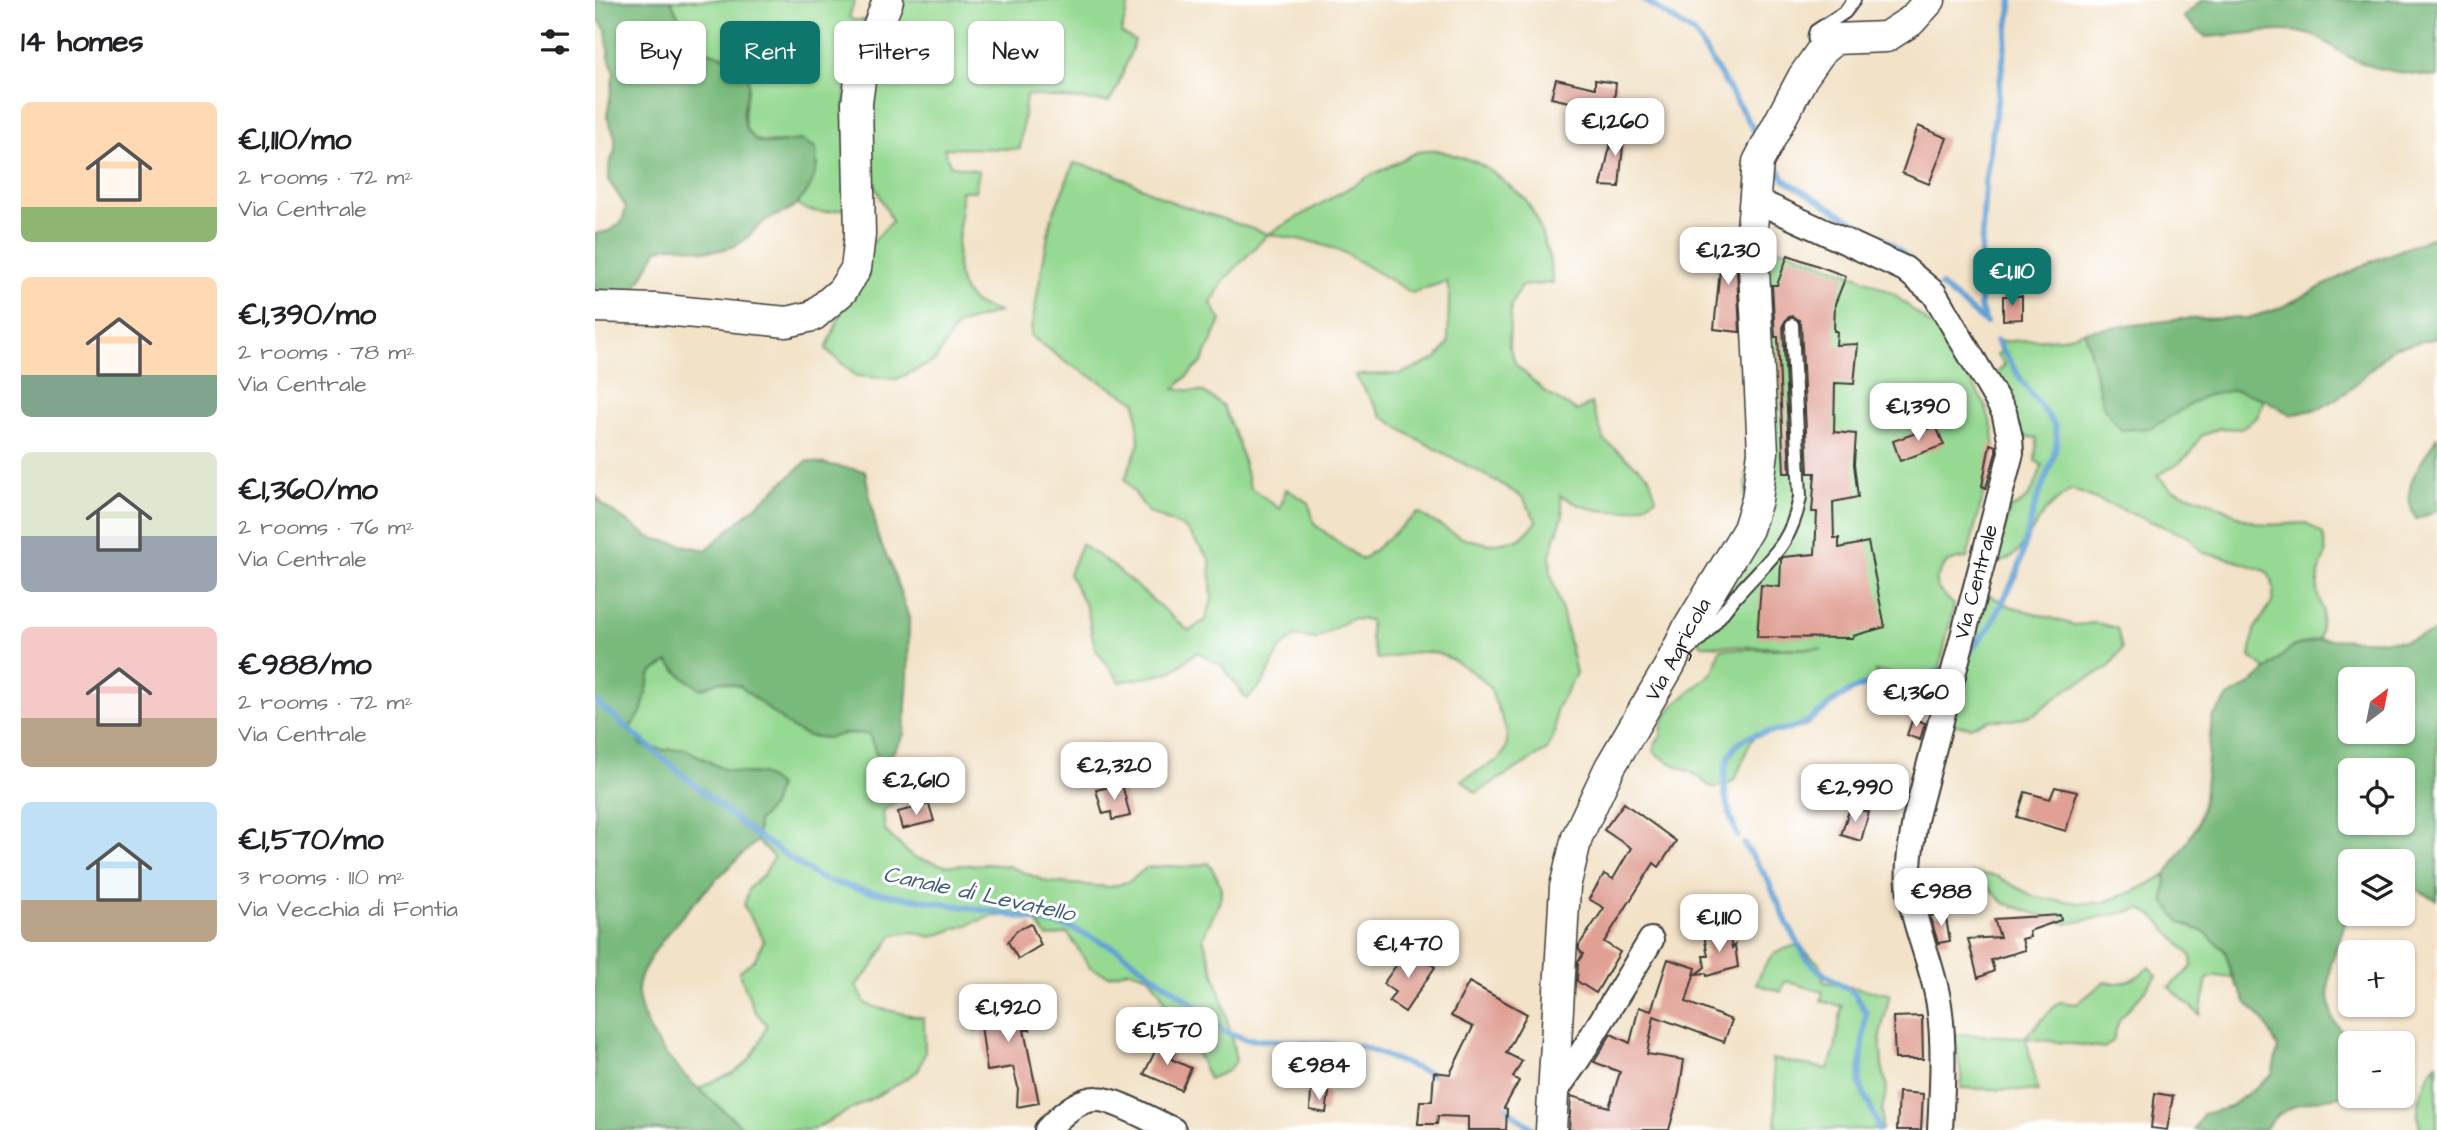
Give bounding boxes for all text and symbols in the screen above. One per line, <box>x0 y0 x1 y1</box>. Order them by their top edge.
text: 14 homes <box>21 21 144 63</box>
chip: Buy <box>616 21 706 84</box>
chip: Rent <box>720 21 820 84</box>
chip: Filters <box>834 21 954 84</box>
chip: New <box>968 21 1064 84</box>
icon: filters <box>536 23 574 61</box>
pin: €1,260 <box>1558 99 1672 158</box>
text: €1,260 <box>1581 105 1649 137</box>
text: €1,110/mo <box>238 119 352 161</box>
icon: home <box>77 130 161 214</box>
text: 2 rooms · 72 m² <box>238 161 413 193</box>
text: Via Centrale <box>238 193 367 225</box>
pin: €1,230 <box>1671 228 1785 287</box>
text: €1,230 <box>1696 234 1760 266</box>
pin: €1,110 <box>1955 248 2069 308</box>
text: €1,110 <box>1989 255 2035 287</box>
text: €1,390/mo <box>238 294 376 336</box>
icon: home <box>77 305 161 389</box>
text: 2 rooms · 78 m² <box>238 336 415 368</box>
text: Via Centrale <box>238 368 367 400</box>
pin: €1,390 <box>1861 384 1975 443</box>
text: €1,390 <box>1886 390 1950 422</box>
text: €1,360/mo <box>238 469 378 511</box>
icon: home <box>77 480 161 564</box>
text: 2 rooms · 76 m² <box>238 511 414 543</box>
street label: Via Centrale <box>1947 521 2005 643</box>
text: Via Centrale <box>238 543 367 575</box>
street label: Via Agricola <box>1638 592 1718 706</box>
text: €988/mo <box>238 644 372 686</box>
icon: home <box>77 655 161 739</box>
north arrow <box>2338 667 2415 744</box>
map controls <box>2338 667 2415 1108</box>
pin: €1,360 <box>1859 670 1973 729</box>
text: €1,360 <box>1883 676 1949 708</box>
text: 2 rooms · 72 m² <box>238 686 413 718</box>
text: Via Centrale <box>238 718 367 750</box>
pin: €2,320 <box>1057 742 1171 802</box>
text: €2,320 <box>1077 749 1151 781</box>
pin: €2,610 <box>859 758 973 817</box>
button: locate <box>2338 758 2415 835</box>
text: €2,610 <box>882 764 950 796</box>
pin: €2,990 <box>1798 764 1912 824</box>
text: €2,990 <box>1817 771 1893 803</box>
text: €1,570/mo <box>238 819 384 861</box>
icon: home <box>77 830 161 914</box>
button: layers <box>2338 849 2415 926</box>
water label: Canale di Levatello <box>880 858 1080 930</box>
text: 3 rooms · 110 m² <box>238 861 405 893</box>
pin: €988 <box>1900 869 1982 928</box>
text: €988 <box>1910 875 1972 907</box>
text: Via Vecchia di Fontia <box>238 893 458 925</box>
pin: €1,110 <box>1662 894 1776 954</box>
text: €1,110 <box>1696 901 1742 933</box>
pin: €1,470 <box>1351 920 1465 980</box>
text: €1,470 <box>1373 927 1443 959</box>
button: + <box>2338 940 2415 1017</box>
pin: €1,920 <box>951 984 1065 1044</box>
text: €1,920 <box>975 991 1041 1023</box>
pin: €1,570 <box>1110 1007 1224 1067</box>
text: €1,570 <box>1132 1014 1202 1046</box>
button: − <box>2338 1031 2415 1108</box>
pin: €984 <box>1278 1042 1360 1102</box>
text: €984 <box>1288 1049 1350 1081</box>

